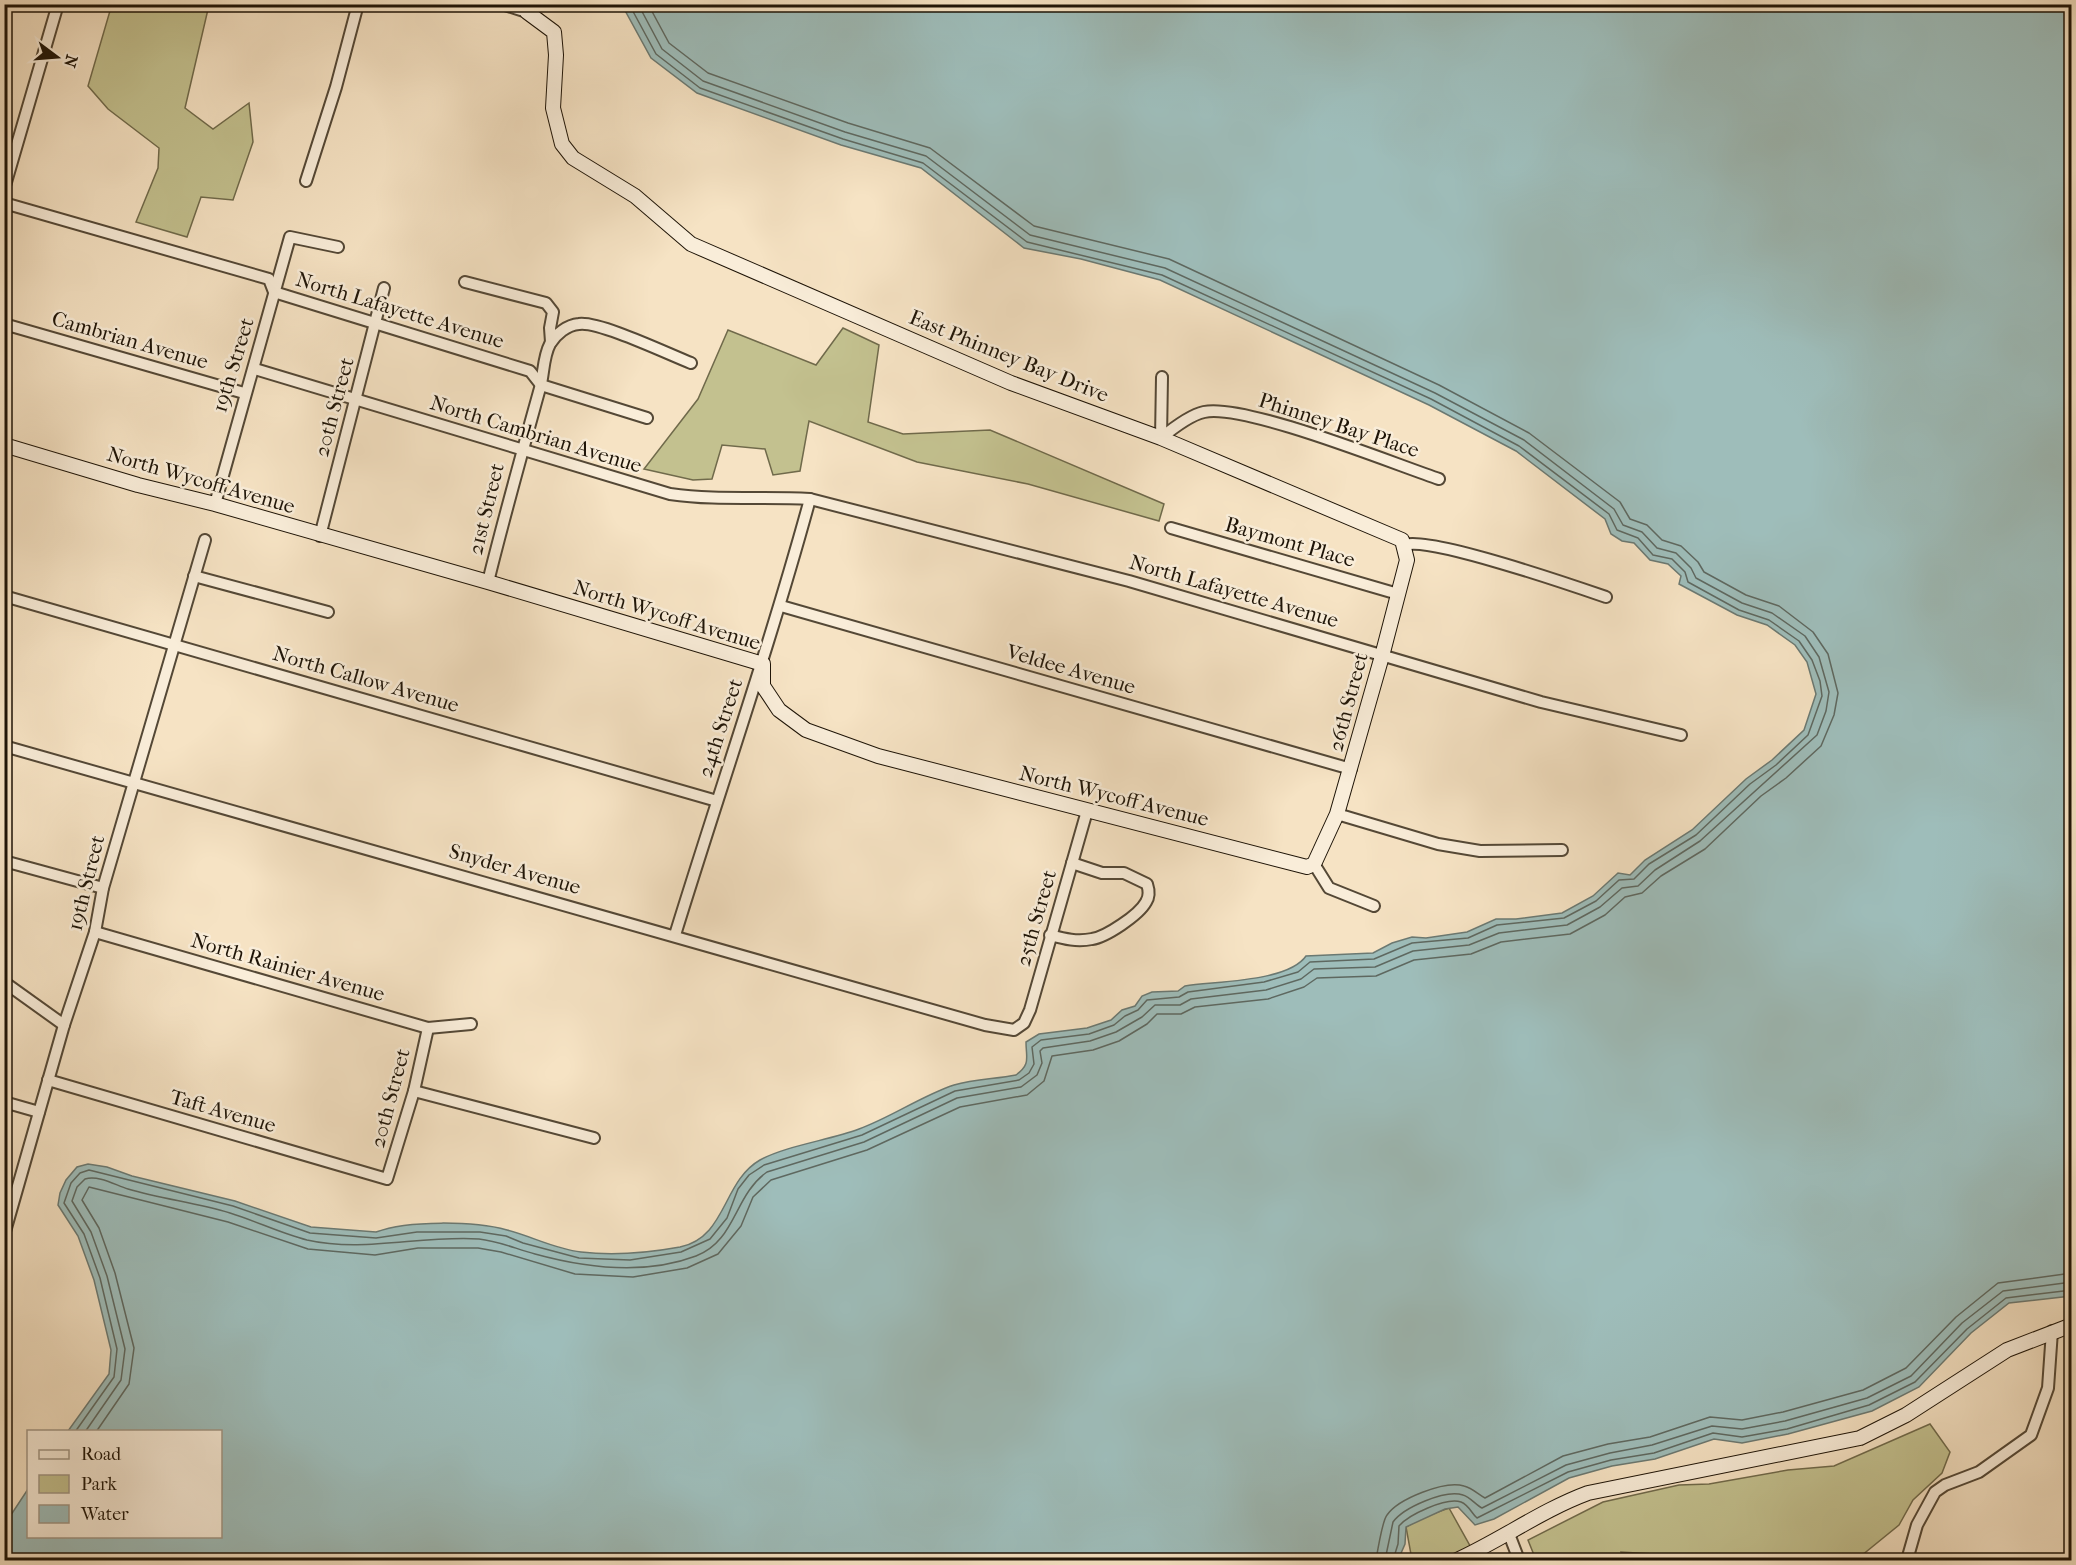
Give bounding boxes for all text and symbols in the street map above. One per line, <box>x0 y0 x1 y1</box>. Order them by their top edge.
north arrow <box>27 27 87 87</box>
text: N <box>60 53 82 70</box>
street label: North Lafayette Avenue <box>293 267 507 353</box>
street label: East Phinney Bay Drive <box>906 305 1112 407</box>
street label: Cambrian Avenue <box>49 306 211 374</box>
street label: 19th Street <box>207 314 259 415</box>
street label: 20th Street <box>309 354 359 459</box>
street label: Phinney Bay Place <box>1256 388 1422 462</box>
street label: North Cambrian Avenue <box>427 390 645 478</box>
street label: North Wycoff Avenue <box>104 442 298 518</box>
street label: 21st Street <box>463 460 509 557</box>
street label: Baymont Place <box>1222 512 1358 572</box>
street label: North Lafayette Avenue <box>1127 550 1341 632</box>
street label: North Wycoff Avenue <box>571 575 763 655</box>
street label: Veldee Avenue <box>1003 639 1138 699</box>
street label: North Callow Avenue <box>270 641 462 717</box>
street label: 26th Street <box>1323 649 1373 754</box>
street label: 24th Street <box>693 675 747 780</box>
street label: North Wycoff Avenue <box>1017 761 1211 831</box>
street label: 19th Street <box>63 832 110 933</box>
street label: Snyder Avenue <box>446 839 584 899</box>
street label: 25th Street <box>1011 867 1061 969</box>
street label: North Rainier Avenue <box>188 928 388 1006</box>
street label: 20th Street <box>365 1045 415 1150</box>
street label: Taft Avenue <box>167 1084 279 1138</box>
legend <box>27 1430 222 1538</box>
text: Road <box>81 1444 121 1465</box>
text: Park <box>81 1474 118 1495</box>
text: Water <box>80 1504 129 1525</box>

